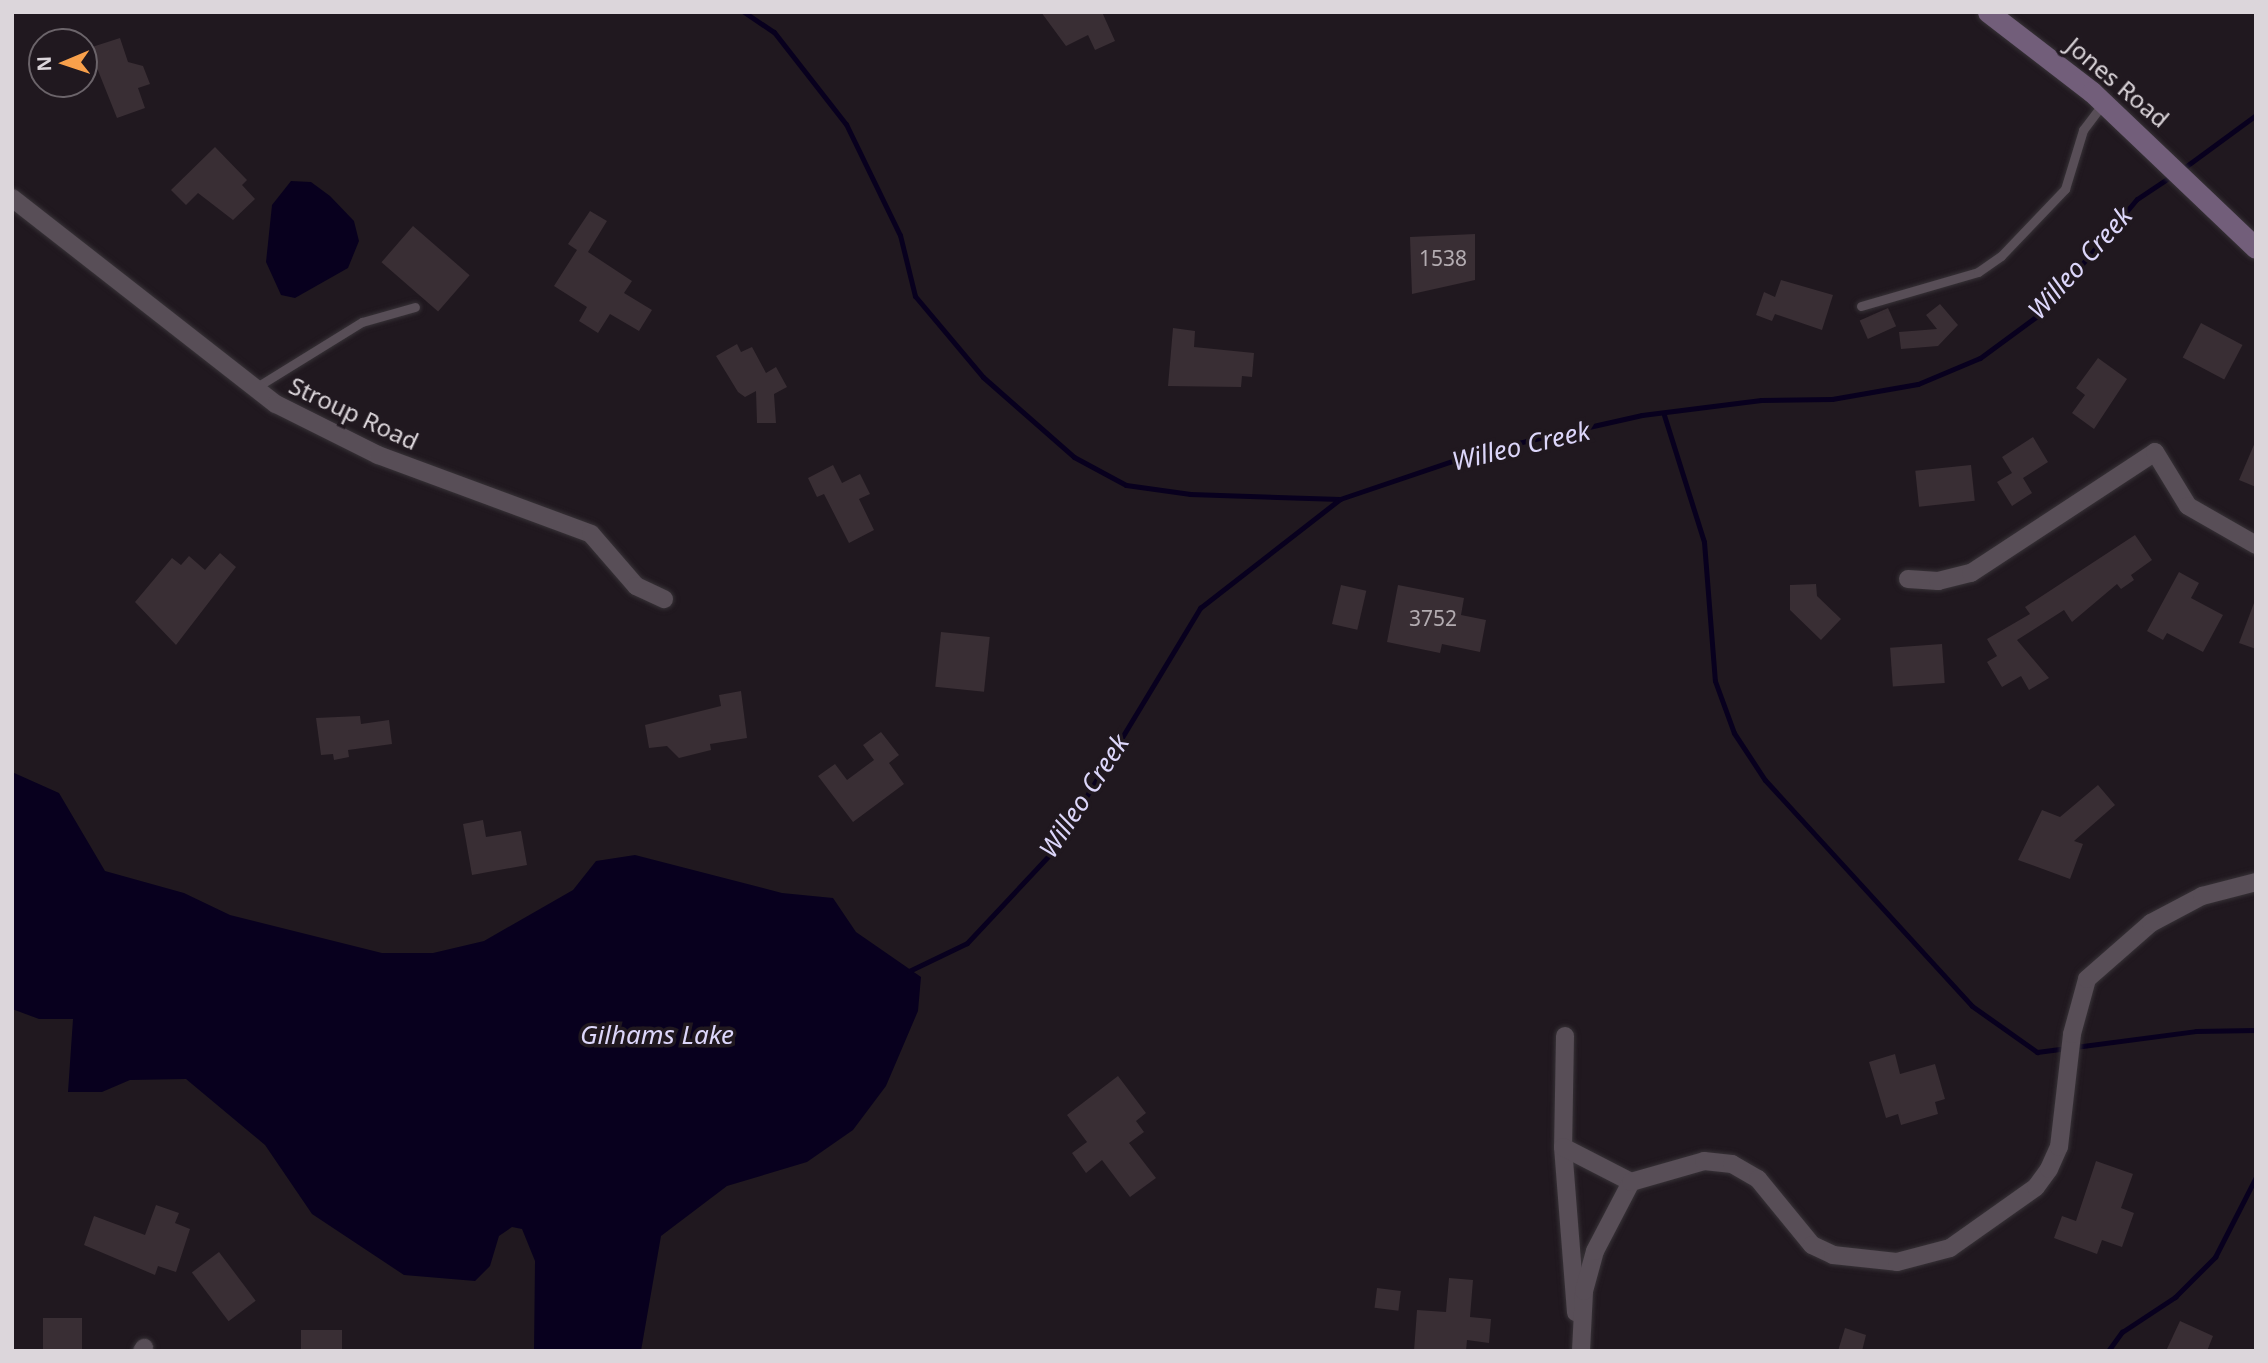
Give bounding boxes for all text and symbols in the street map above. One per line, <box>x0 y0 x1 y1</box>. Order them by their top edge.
north arrow <box>28 28 98 98</box>
street label: Jones Road <box>2061 31 2175 133</box>
text: N <box>31 55 57 72</box>
water label: Willeo Creek <box>2021 200 2139 326</box>
house number: 1538 <box>1419 245 1467 271</box>
street label: Stroup Road <box>285 371 423 455</box>
water label: Willeo Creek <box>1449 415 1593 477</box>
house number: 3752 <box>1409 605 1457 631</box>
water label: Willeo Creek <box>1033 729 1135 863</box>
water label: Gilhams Lake <box>580 1019 734 1051</box>

